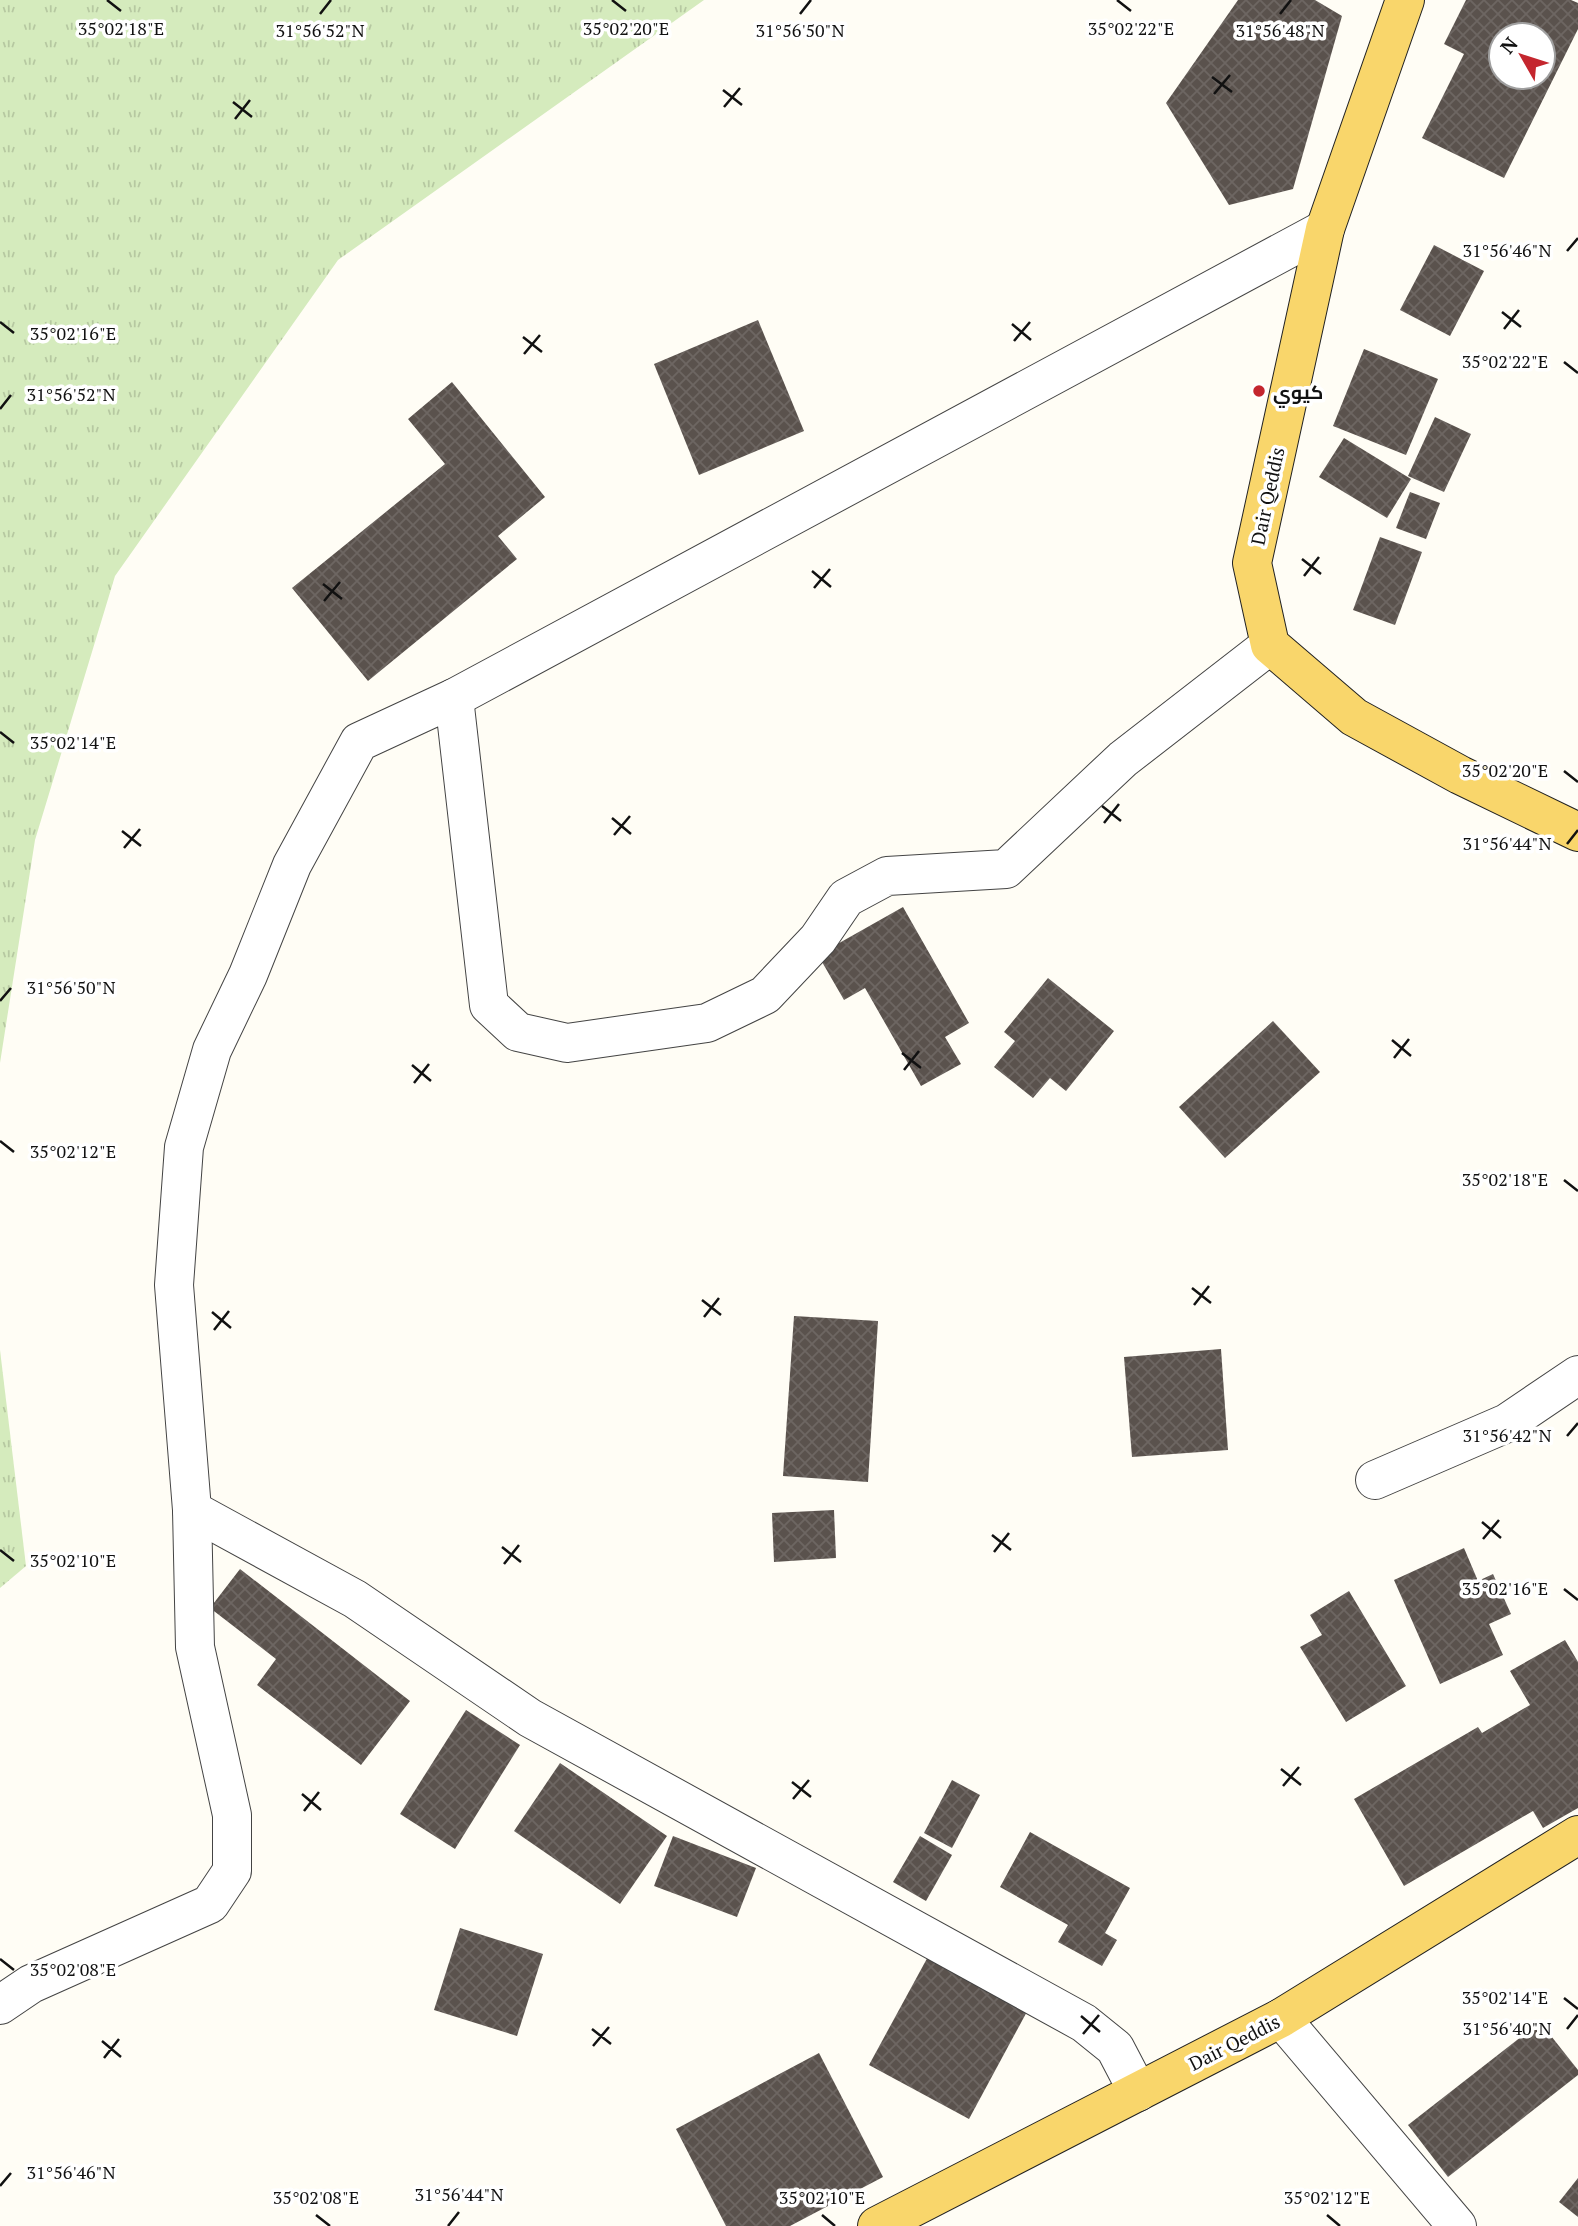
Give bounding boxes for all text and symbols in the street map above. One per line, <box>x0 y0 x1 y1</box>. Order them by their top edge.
text: 35°02'18"E <box>78 16 164 40</box>
text: 35°02'20"E <box>583 16 669 40</box>
text: 35°02'22"E <box>1088 16 1174 40</box>
text: 31°56'52"N <box>275 18 365 42</box>
text: 31°56'50"N <box>755 18 845 42</box>
text: 31°56'48"N <box>1235 18 1325 42</box>
north arrow <box>1487 21 1557 91</box>
text: N <box>1494 31 1523 58</box>
text: 31°56'46"N <box>1462 238 1552 262</box>
text: 35°02'16"E <box>30 321 116 345</box>
text: 35°02'22"E <box>1462 349 1548 373</box>
place label: كيوي <box>1273 379 1323 408</box>
text: 31°56'52"N <box>26 382 116 406</box>
marker: كيوي <box>1251 383 1267 399</box>
street label: Dair Qeddis <box>1244 445 1290 547</box>
text: 35°02'14"E <box>30 730 116 754</box>
text: 35°02'20"E <box>1462 758 1548 782</box>
text: 31°56'44"N <box>1462 831 1552 855</box>
text: 31°56'50"N <box>26 975 116 999</box>
text: 35°02'12"E <box>30 1139 116 1163</box>
text: 35°02'18"E <box>1462 1167 1548 1191</box>
text: 31°56'42"N <box>1462 1423 1552 1447</box>
text: 35°02'10"E <box>30 1548 116 1572</box>
text: 35°02'16"E <box>1462 1576 1548 1600</box>
text: 35°02'08"E <box>30 1957 116 1981</box>
text: 35°02'14"E <box>1462 1985 1548 2009</box>
street label: Dair Qeddis <box>1184 2008 1284 2076</box>
text: 31°56'40"N <box>1462 2016 1552 2040</box>
text: 31°56'46"N <box>26 2160 116 2184</box>
text: 31°56'44"N <box>414 2182 504 2206</box>
text: 35°02'08"E <box>273 2185 359 2209</box>
text: 35°02'10"E <box>779 2185 865 2209</box>
text: 35°02'12"E <box>1284 2185 1370 2209</box>

